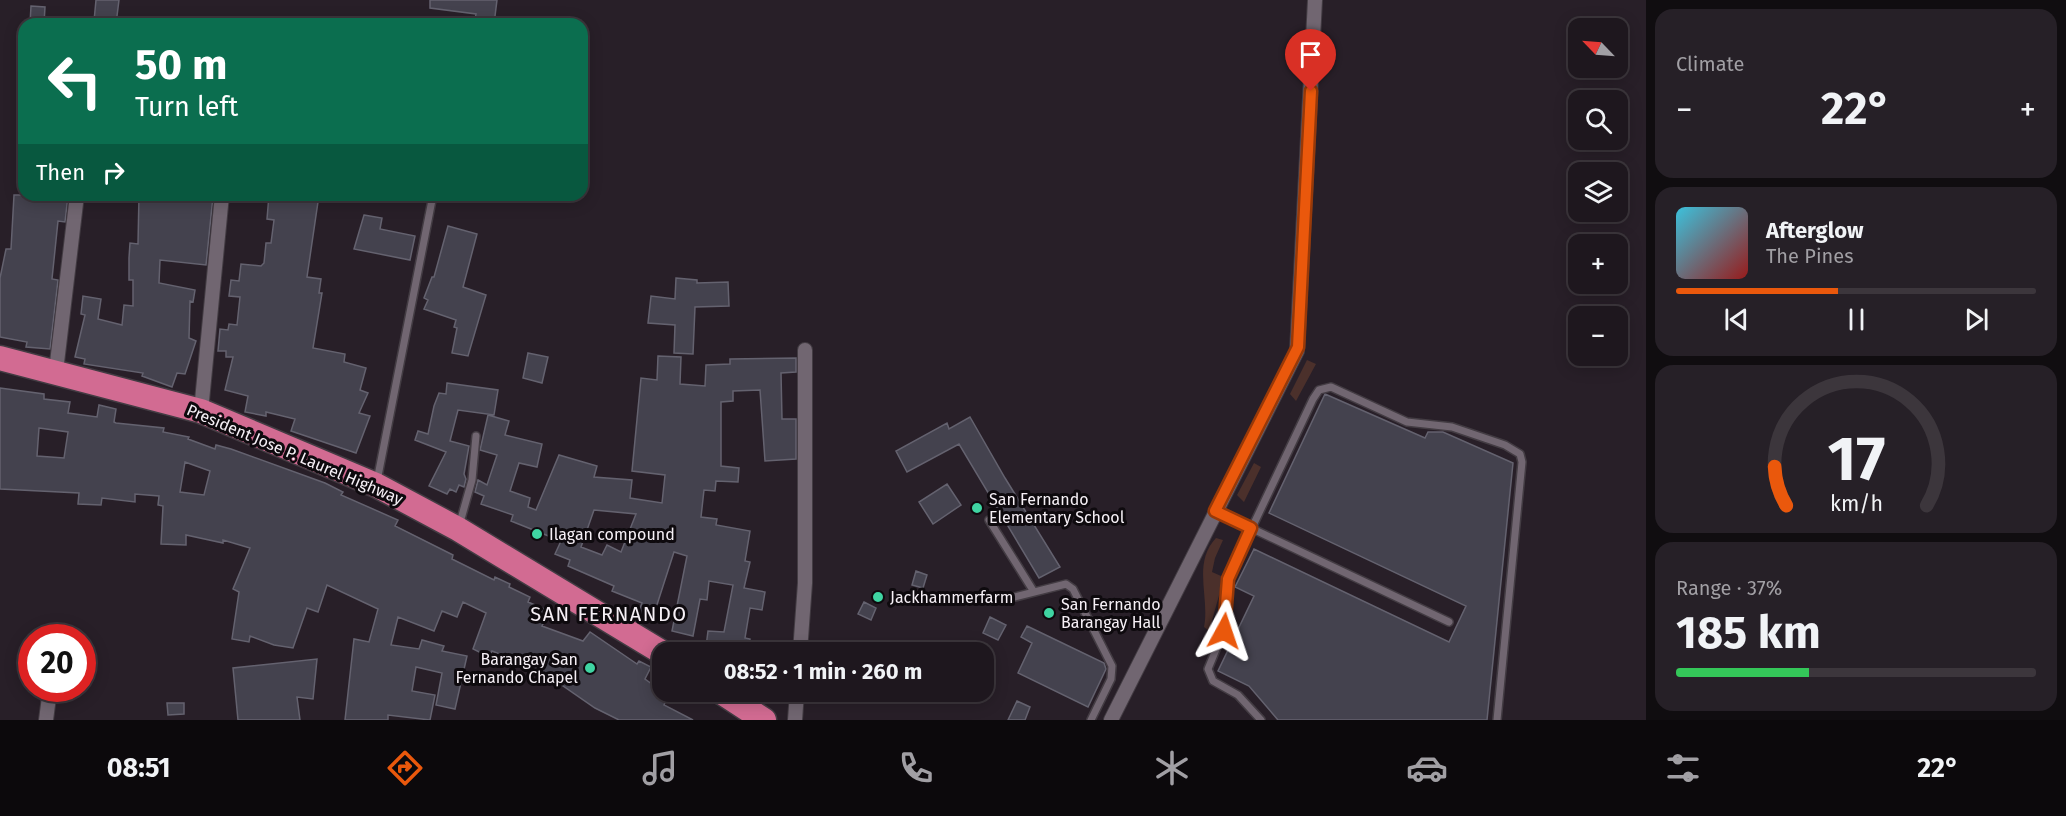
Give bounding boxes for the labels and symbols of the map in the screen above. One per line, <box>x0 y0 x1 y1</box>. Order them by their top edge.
north arrow <box>1568 18 1628 78</box>
pin <box>1285 29 1336 91</box>
street label: President Jose P. Laurel Highway <box>184 400 406 509</box>
place label: San Fernando Elementary School <box>989 490 1125 527</box>
marker: San Fernando Elementary School <box>970 501 984 515</box>
place label: Ilagan compound <box>549 525 675 544</box>
marker: Ilagan compound <box>530 527 544 541</box>
place label: Jackhammerfarm <box>890 588 1013 607</box>
marker: Jackhammerfarm <box>871 590 885 604</box>
place label: San Fernando Barangay Hall <box>1061 595 1161 632</box>
position arrow <box>1192 599 1256 663</box>
district label: SAN FERNANDO <box>530 602 688 626</box>
marker: San Fernando Barangay Hall <box>1042 606 1056 620</box>
speed limit sign: 20 <box>18 624 96 702</box>
place label: Barangay San Fernando Chapel <box>455 650 578 687</box>
marker: Barangay San Fernando Chapel <box>583 661 597 675</box>

